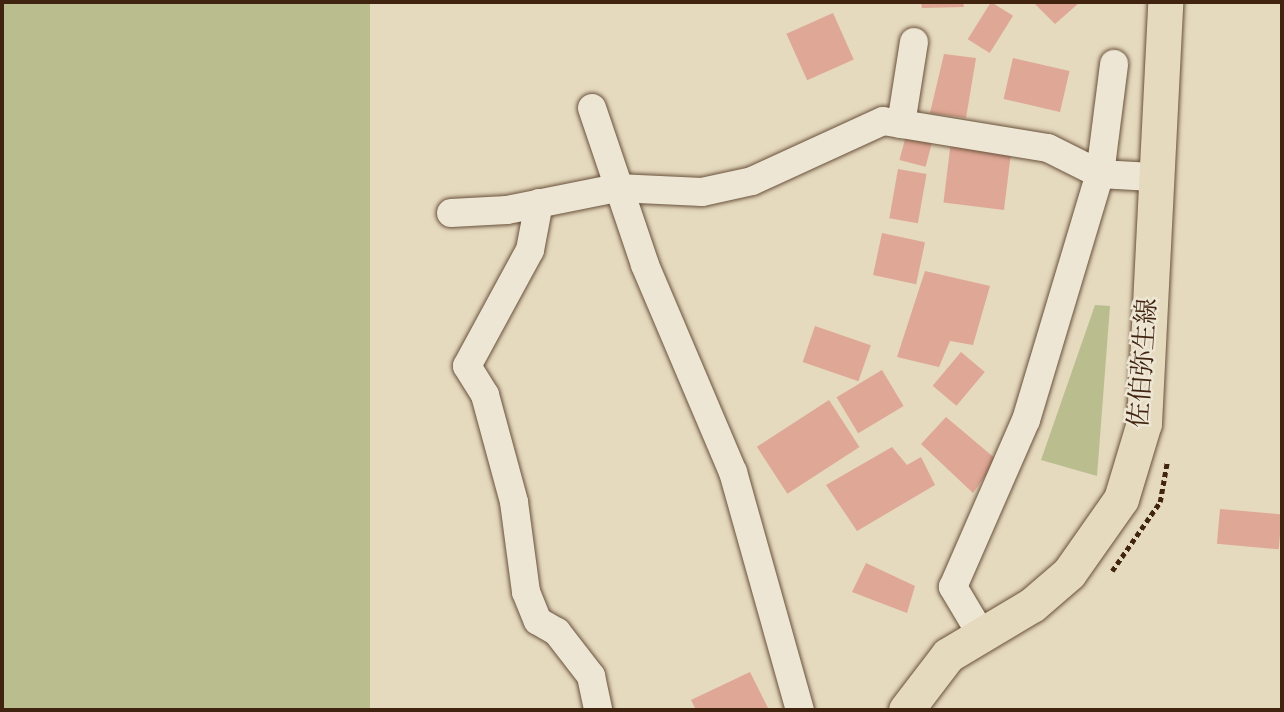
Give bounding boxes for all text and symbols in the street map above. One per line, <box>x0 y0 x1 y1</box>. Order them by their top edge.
street label: 佐伯弥生線 <box>1123 297 1163 429</box>

